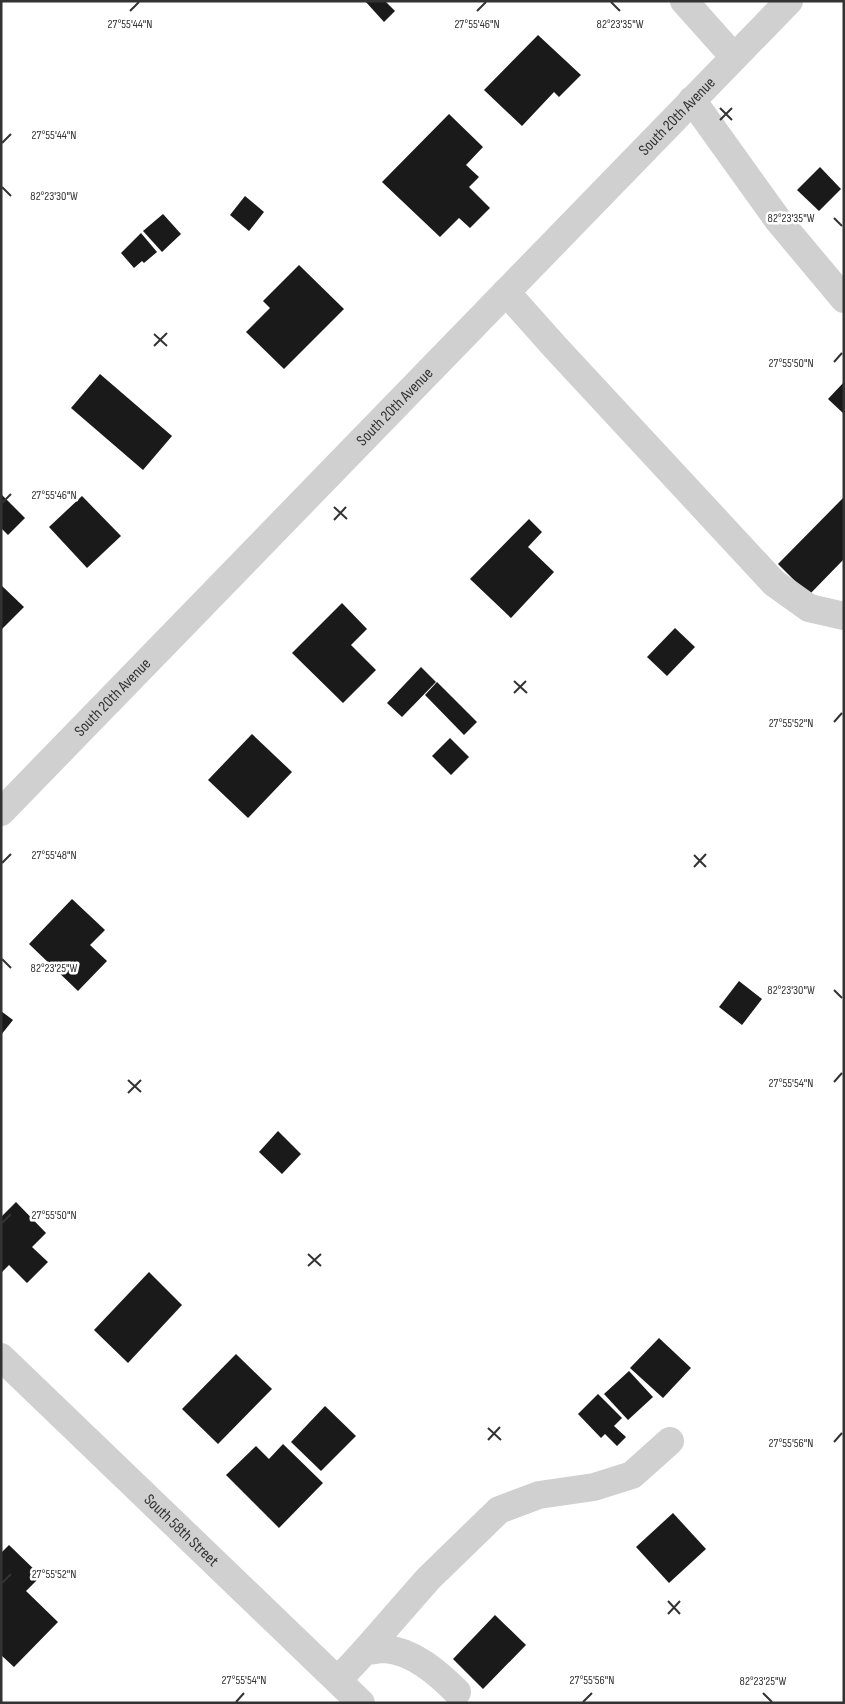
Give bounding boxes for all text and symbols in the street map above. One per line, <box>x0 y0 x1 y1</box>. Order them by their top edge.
text: 27°55'44"N <box>108 17 153 32</box>
text: 27°55'46"N <box>454 17 500 32</box>
text: 82°23'35"W <box>597 17 644 32</box>
street label: South 20th Avenue <box>635 73 719 159</box>
text: 27°55'44"N <box>32 128 77 143</box>
text: 82°23'30"W <box>30 189 78 204</box>
text: 82°23'35"W <box>768 211 815 226</box>
text: 27°55'50"N <box>768 356 814 371</box>
street label: South 20th Avenue <box>352 364 437 450</box>
text: 27°55'46"N <box>31 488 77 503</box>
street label: South 20th Avenue <box>70 654 155 740</box>
text: 27°55'52"N <box>769 716 813 731</box>
text: 27°55'48"N <box>31 848 77 863</box>
text: 82°23'25"W <box>31 961 78 976</box>
text: 82°23'30"W <box>767 983 815 998</box>
text: 27°55'54"N <box>769 1076 813 1091</box>
text: 27°55'50"N <box>31 1208 77 1223</box>
text: 27°55'56"N <box>769 1436 813 1451</box>
street label: South 58th Street <box>140 1490 223 1570</box>
text: 27°55'52"N <box>32 1567 76 1582</box>
text: 27°55'54"N <box>222 1673 266 1688</box>
text: 27°55'56"N <box>570 1673 614 1688</box>
text: 82°23'25"W <box>740 1674 787 1689</box>

